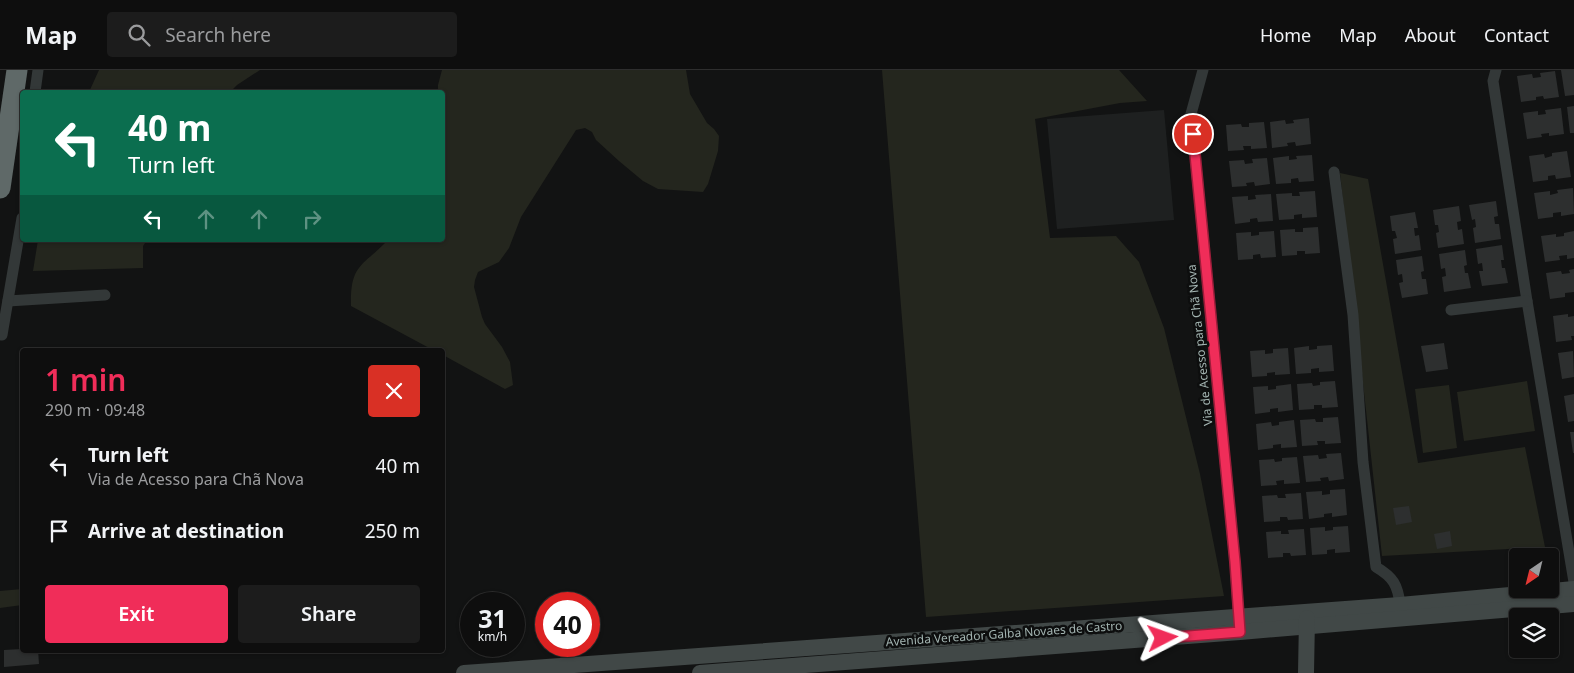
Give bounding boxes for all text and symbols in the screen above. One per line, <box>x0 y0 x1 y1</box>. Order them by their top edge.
search box <box>107 12 457 57</box>
text: Map <box>25 18 77 51</box>
icon: search <box>125 21 153 49</box>
text: Search here <box>165 22 271 48</box>
text: Home <box>1260 23 1311 47</box>
text: Map <box>1339 23 1377 47</box>
text: About <box>1405 23 1456 47</box>
text: Contact <box>1484 23 1549 47</box>
text: 40 m <box>128 104 211 151</box>
icon: left <box>45 110 110 175</box>
pin <box>1172 113 1214 155</box>
icon: arrive <box>1179 120 1207 148</box>
text: Turn left <box>128 149 215 179</box>
icon: left <box>139 205 167 233</box>
icon: ahead <box>192 205 220 233</box>
icon: ahead <box>245 205 273 233</box>
icon: right <box>298 205 326 233</box>
street label: Via de Acesso para Chã Nova <box>1183 264 1216 426</box>
text: 1 min <box>45 359 126 400</box>
button: close <box>368 365 420 417</box>
text: 290 m · 09:48 <box>45 399 145 421</box>
text: Turn left <box>88 442 169 468</box>
icon: left <box>45 452 73 480</box>
text: 40 m <box>376 453 420 479</box>
text: Via de Acesso para Chã Nova <box>88 468 304 490</box>
icon: arrive <box>45 517 73 545</box>
text: Arrive at destination <box>88 518 284 544</box>
text: 250 m <box>365 518 420 544</box>
north arrow <box>1509 548 1559 598</box>
map controls <box>1509 548 1559 658</box>
button: Exit <box>45 585 228 643</box>
button: Share <box>238 585 420 643</box>
speed limit sign: 40 <box>535 592 600 657</box>
text: 31 <box>478 601 507 635</box>
button: layers <box>1509 608 1559 658</box>
position arrow <box>1136 611 1188 663</box>
street label: Avenida Vereador Galba Novaes de Castro <box>885 617 1123 650</box>
text: km/h <box>478 628 507 645</box>

